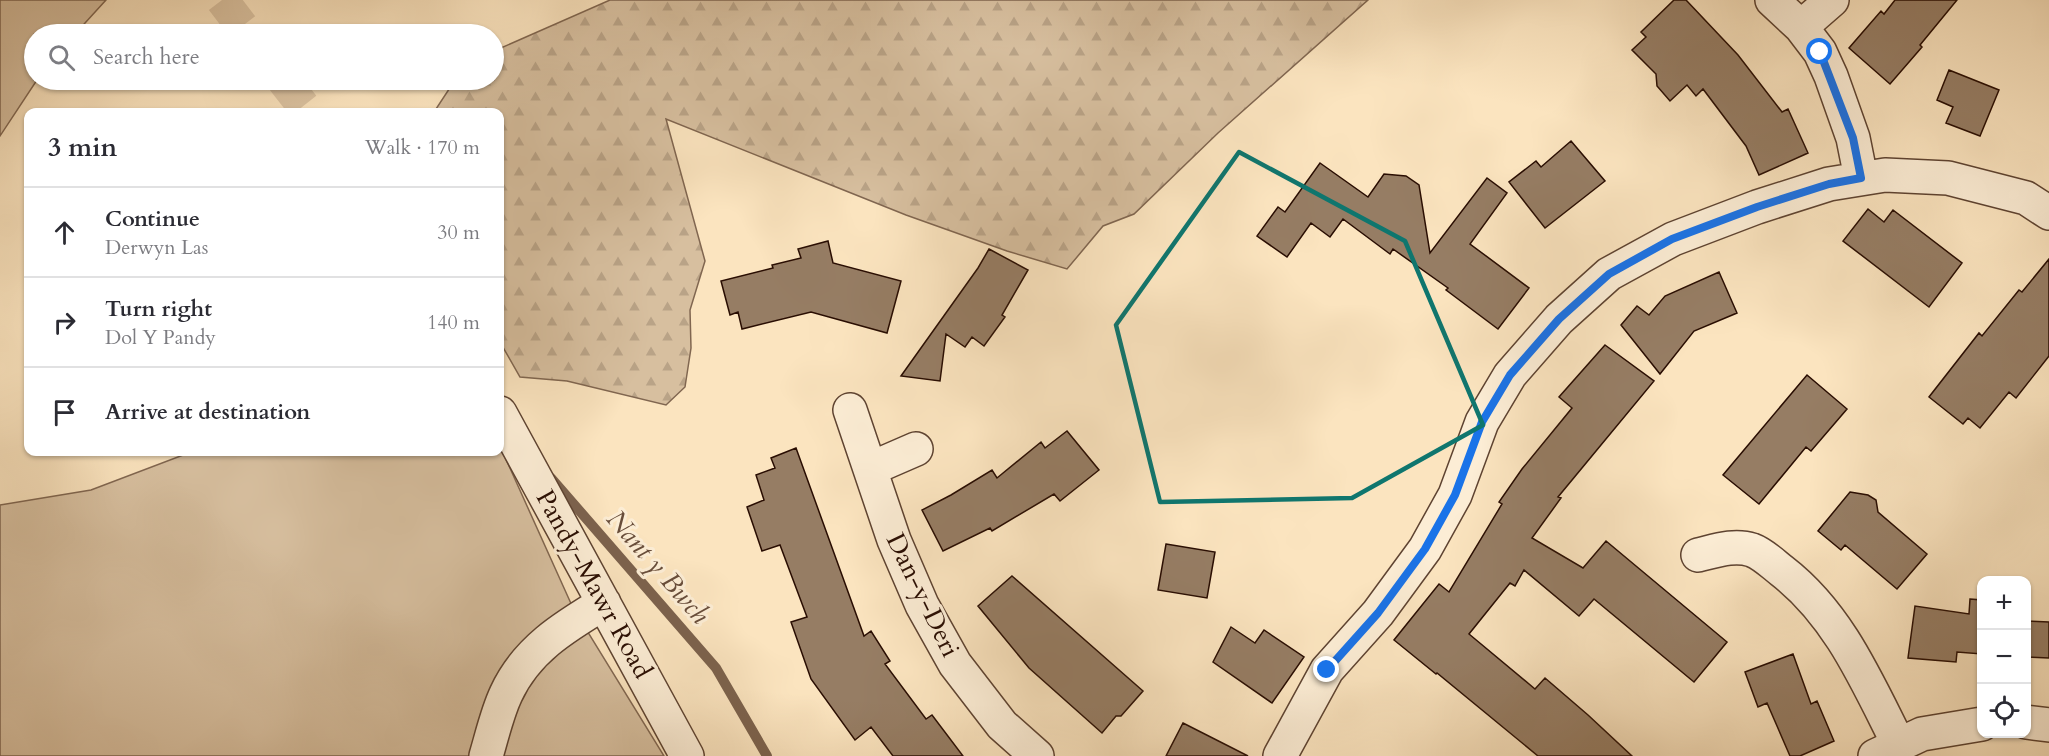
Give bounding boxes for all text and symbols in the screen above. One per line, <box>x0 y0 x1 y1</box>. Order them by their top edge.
search box <box>24 24 504 90</box>
route start <box>1806 38 1832 64</box>
icon: search <box>45 41 78 74</box>
text: Search here <box>93 42 200 72</box>
text: 3 min <box>48 130 117 165</box>
text: Walk · 170 m <box>365 134 480 161</box>
text: Continue <box>105 204 200 234</box>
icon: ahead <box>48 216 81 249</box>
text: 30 m <box>437 219 480 246</box>
text: Derwyn Las <box>105 234 208 261</box>
text: Turn right <box>105 294 212 324</box>
icon: right <box>48 306 81 339</box>
text: 140 m <box>427 309 480 336</box>
text: Dol Y Pandy <box>105 324 216 351</box>
icon: arrive <box>48 396 81 429</box>
text: Arrive at destination <box>105 397 310 427</box>
street label: Pandy-Mawr Road <box>528 483 660 685</box>
water label: Nant y Bwch <box>598 502 718 632</box>
street label: Dan-y-Deri <box>878 527 968 663</box>
map controls <box>1977 576 2031 738</box>
button: + <box>1977 576 2031 630</box>
button: − <box>1977 630 2031 684</box>
route end <box>1313 656 1339 682</box>
button: locate <box>1977 684 2031 738</box>

